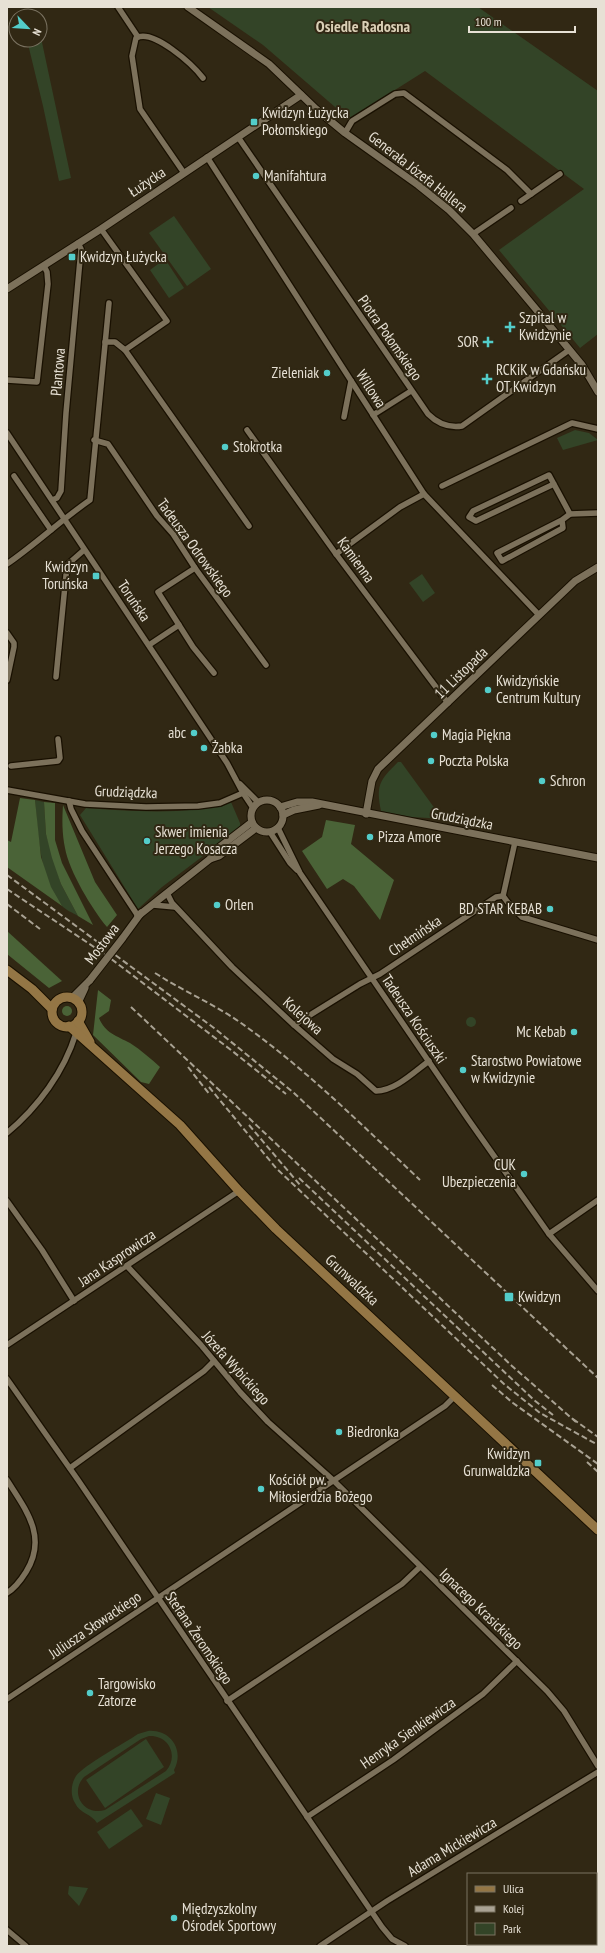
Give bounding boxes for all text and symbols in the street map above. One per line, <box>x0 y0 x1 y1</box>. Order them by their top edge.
north arrow <box>8 8 48 48</box>
scale bar <box>469 8 575 34</box>
text: 100 m <box>475 14 502 29</box>
district label: Osiedle Radosna <box>316 16 411 36</box>
text: N <box>29 27 45 38</box>
place label: Kwidzyn Łużycka Połomskiego <box>262 103 349 139</box>
marker: Kwidzyn Łużycka Połomskiego <box>249 117 259 127</box>
street label: Generała Józefa Hallera <box>365 127 472 216</box>
street label: Łużycka <box>125 162 169 201</box>
place label: Manifahtura <box>264 166 327 185</box>
marker: Manifahtura <box>251 171 261 181</box>
place label: Kwidzyn Łużycka <box>80 247 167 266</box>
marker: Kwidzyn Łużycka <box>67 252 77 262</box>
street label: Piotra Połomskiego <box>354 291 427 384</box>
place label: Szpital w Kwidzynie <box>519 308 571 344</box>
marker: Szpital w Kwidzynie <box>504 321 516 333</box>
place label: SOR <box>457 332 479 351</box>
marker: SOR <box>482 336 494 348</box>
street label: Plantowa <box>46 347 69 397</box>
place label: RCKiK w Gdańsku OT Kwidzyn <box>496 360 586 396</box>
place label: Zieleniak <box>272 363 319 382</box>
street label: Willowa <box>352 366 391 411</box>
marker: Zieleniak <box>322 368 332 378</box>
marker: RCKiK w Gdańsku OT Kwidzyn <box>481 373 493 385</box>
place label: Stokrotka <box>233 437 282 456</box>
marker: Stokrotka <box>220 442 230 452</box>
street label: Tadeusza Odrowskiego <box>153 495 238 601</box>
street label: Kamienna <box>334 533 379 586</box>
place label: Kwidzyn Toruńska <box>42 557 88 593</box>
marker: Kwidzyn Toruńska <box>91 571 101 581</box>
street label: Toruńska <box>114 576 155 625</box>
street label: 11 Listopada <box>430 643 491 703</box>
place label: Kwidzyńskie Centrum Kultury <box>496 671 581 707</box>
marker: Kwidzyńskie Centrum Kultury <box>483 685 493 695</box>
place label: abc <box>168 723 187 742</box>
place label: Magia Piękna <box>442 725 511 744</box>
marker: abc <box>189 728 199 738</box>
marker: Magia Piękna <box>429 730 439 740</box>
place label: Żabka <box>212 738 243 757</box>
marker: Żabka <box>199 743 209 753</box>
place label: Poczta Polska <box>439 751 509 770</box>
marker: Poczta Polska <box>426 756 436 766</box>
place label: Schron <box>550 771 586 790</box>
marker: Schron <box>537 776 547 786</box>
street label: Grudziądzka <box>94 781 158 802</box>
street label: Grudziądzka <box>429 803 495 834</box>
place label: Skwer imienia Jerzego Kosacza <box>154 822 237 858</box>
place label: Pizza Amore <box>378 827 441 846</box>
marker: Pizza Amore <box>365 832 375 842</box>
marker: Skwer imienia Jerzego Kosacza <box>142 836 152 846</box>
place label: Orlen <box>225 895 254 914</box>
place label: BD STAR KEBAB <box>459 899 542 918</box>
marker: Orlen <box>212 900 222 910</box>
marker: BD STAR KEBAB <box>545 904 555 914</box>
street label: Chełmińska <box>385 911 445 960</box>
street label: Mostowa <box>80 919 123 968</box>
street label: Tadeusza Kościuszki <box>378 971 451 1067</box>
street label: Kolejowa <box>279 993 327 1039</box>
place label: Mc Kebab <box>516 1022 566 1041</box>
marker: Mc Kebab <box>569 1027 579 1037</box>
place label: Starostwo Powiatowe w Kwidzynie <box>471 1051 582 1087</box>
marker: Starostwo Powiatowe w Kwidzynie <box>458 1065 468 1075</box>
place label: CUK Ubezpieczenia <box>442 1155 517 1191</box>
marker: CUK Ubezpieczenia <box>519 1169 529 1179</box>
street label: Jana Kasprowicza <box>74 1225 159 1291</box>
street label: Grunwaldzka <box>321 1250 383 1309</box>
place label: Kwidzyn <box>518 1287 561 1306</box>
marker: Kwidzyn <box>503 1291 515 1303</box>
street label: Józefa Wybickiego <box>198 1326 275 1409</box>
place label: Biedronka <box>347 1422 399 1441</box>
marker: Biedronka <box>334 1427 344 1437</box>
place label: Kwidzyn Grunwaldzka <box>463 1444 530 1480</box>
marker: Kwidzyn Grunwaldzka <box>533 1458 543 1468</box>
place label: Kościół pw. Miłosierdzia Bożego <box>269 1470 372 1506</box>
marker: Kościół pw. Miłosierdzia Bożego <box>256 1484 266 1494</box>
street label: Ignacego Krasickiego <box>436 1564 527 1653</box>
street label: Juliusza Słowackiego <box>44 1587 145 1663</box>
street label: Stefana Żeromskiego <box>161 1588 237 1688</box>
place label: Targowisko Zatorze <box>98 1674 156 1710</box>
marker: Targowisko Zatorze <box>85 1688 95 1698</box>
street label: Henryka Sienkiewicza <box>356 1693 459 1772</box>
street label: Adama Mickiewicza <box>404 1813 500 1881</box>
legend <box>467 1873 597 1945</box>
text: Ulica <box>503 1881 524 1896</box>
place label: Międzyszkolny Ośrodek Sportowy <box>182 1899 276 1935</box>
text: Kolej <box>503 1901 524 1916</box>
marker: Międzyszkolny Ośrodek Sportowy <box>169 1913 179 1923</box>
text: Park <box>503 1921 521 1936</box>

